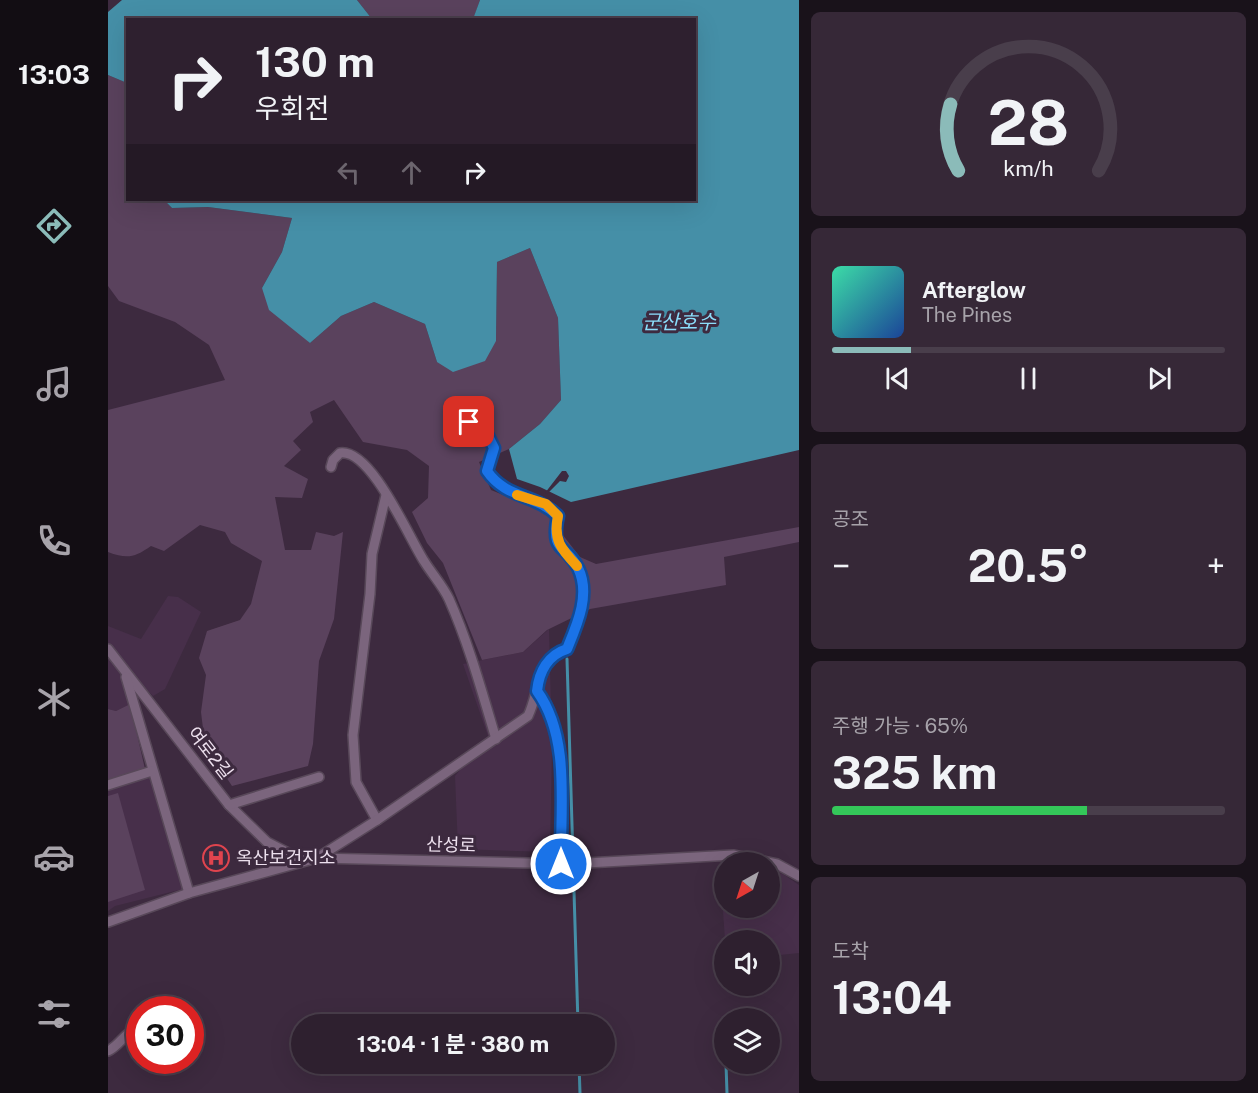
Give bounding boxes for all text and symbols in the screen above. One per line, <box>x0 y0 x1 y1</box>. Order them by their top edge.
text: 130 m <box>255 37 375 86</box>
icon: right <box>156 42 234 120</box>
text: 13:03 <box>18 58 90 90</box>
text: 28 <box>988 86 1069 159</box>
text: 우회전 <box>255 92 330 124</box>
icon: left <box>332 156 365 189</box>
icon: ahead <box>395 156 428 189</box>
icon: right <box>458 156 491 189</box>
text: km/h <box>1003 156 1054 181</box>
icon: directions <box>33 205 75 247</box>
text: Afterglow <box>922 277 1026 303</box>
text: The Pines <box>922 303 1012 327</box>
water label: 군산호수 <box>642 310 716 334</box>
icon: previous <box>881 362 914 395</box>
icon: pause <box>1012 362 1045 395</box>
icon: next <box>1143 362 1176 395</box>
icon: music <box>33 363 75 405</box>
pin <box>443 396 494 447</box>
icon: arrive <box>452 405 485 438</box>
text: 공조 <box>832 507 869 531</box>
icon: phone <box>33 520 75 562</box>
text: 20.5° <box>968 539 1089 592</box>
text: − <box>832 547 850 585</box>
text: + <box>1207 547 1225 585</box>
icon: climate <box>33 678 75 720</box>
text: 주행 가능 · 65% <box>832 714 968 738</box>
street label: 여로2길 <box>184 722 237 783</box>
text: 325 km <box>832 746 997 799</box>
position arrow <box>529 832 593 896</box>
street label: 산성로 <box>426 833 476 856</box>
icon: car <box>33 836 75 878</box>
hospital icon: 옥산보건지소 <box>201 843 231 873</box>
place label: 옥산보건지소 <box>236 847 335 868</box>
north arrow <box>714 852 780 918</box>
map controls <box>714 852 780 1074</box>
button: sound <box>714 930 780 996</box>
text: 도착 <box>832 939 869 963</box>
text: 13:04 <box>832 971 952 1024</box>
icon: filters <box>33 993 75 1035</box>
speed limit sign: 30 <box>126 996 204 1074</box>
button: layers <box>714 1008 780 1074</box>
text: 13:04 · 1 분 · 380 m <box>357 1031 549 1057</box>

